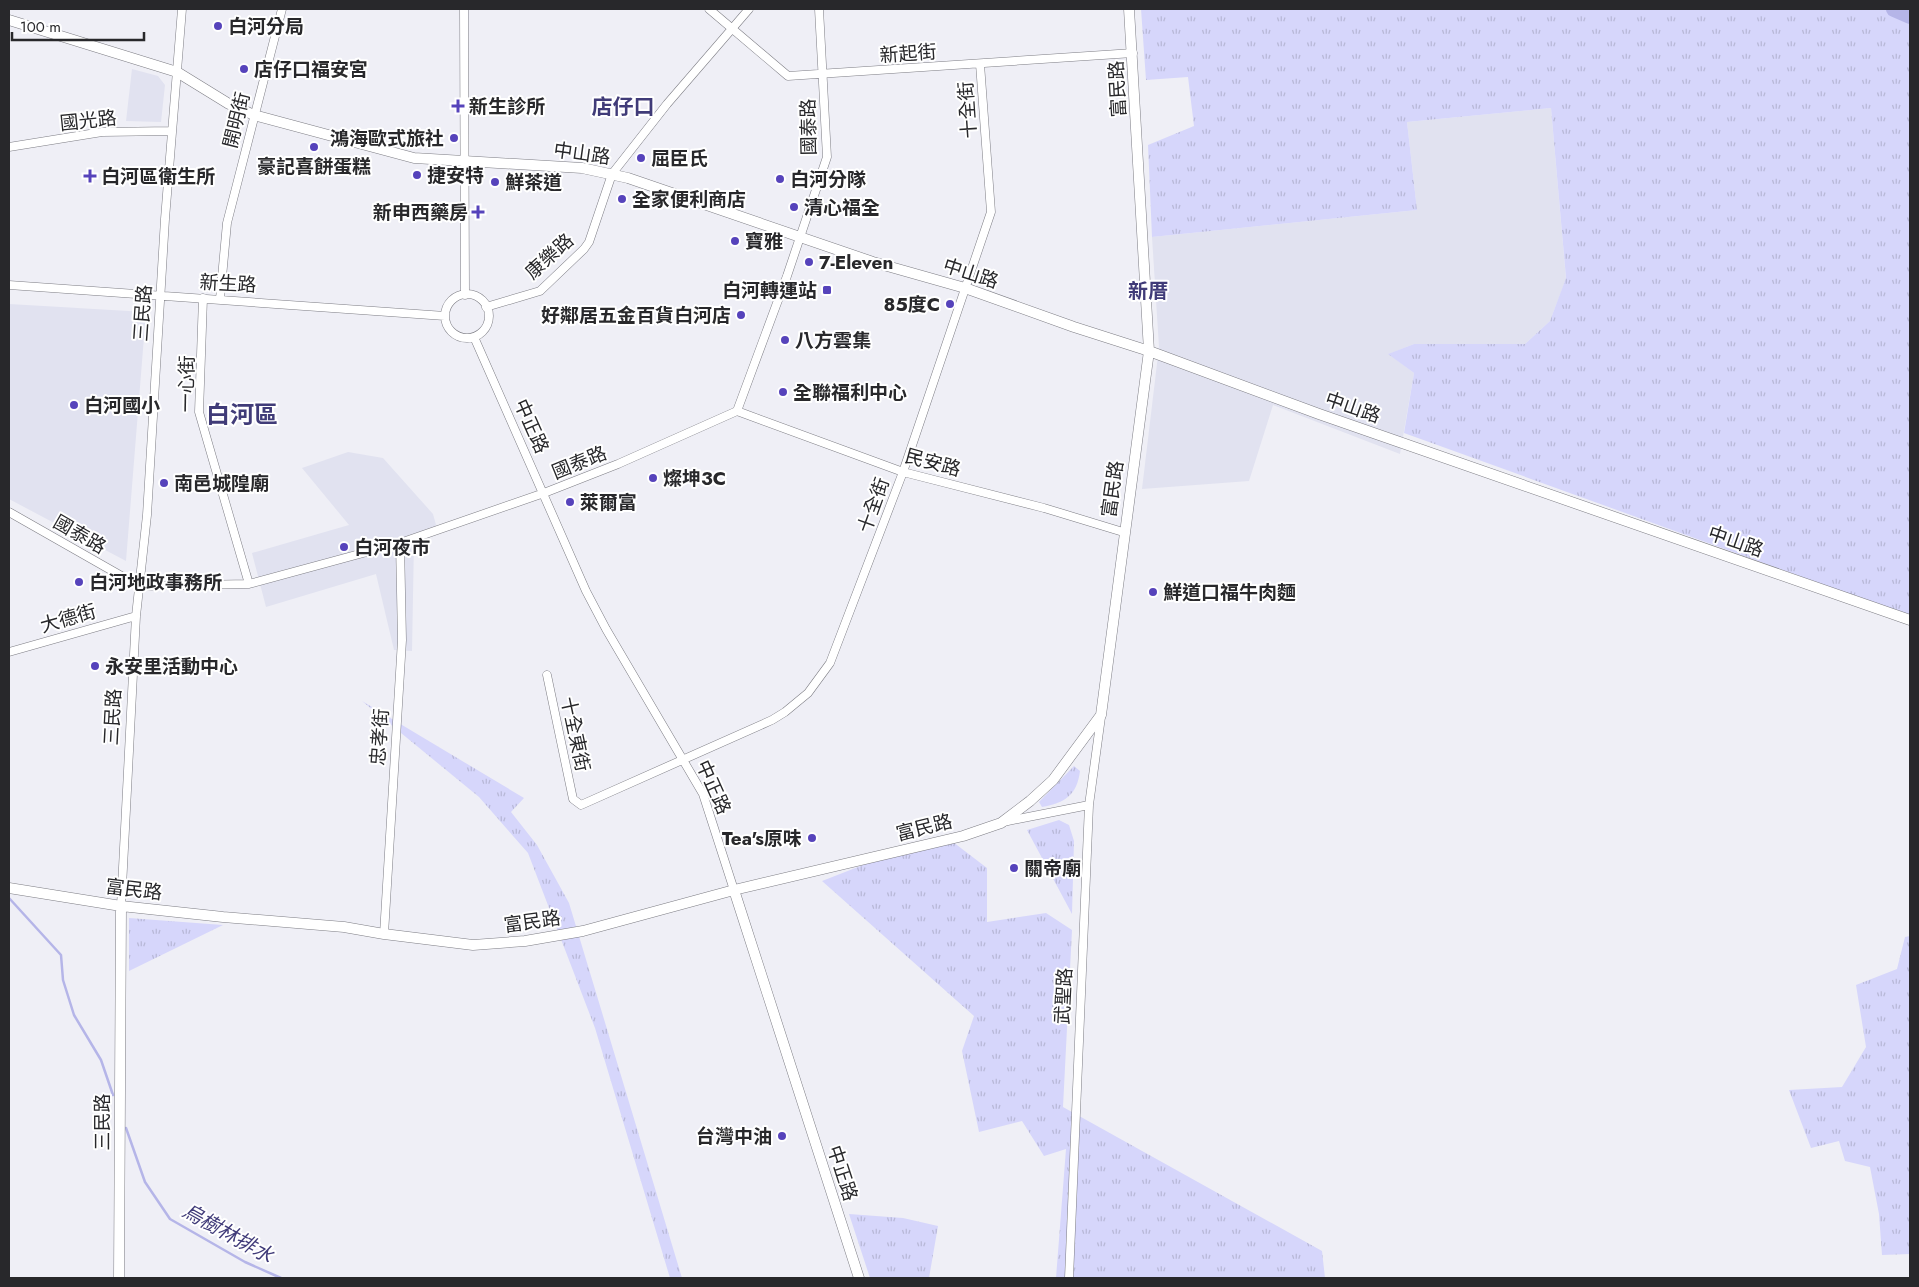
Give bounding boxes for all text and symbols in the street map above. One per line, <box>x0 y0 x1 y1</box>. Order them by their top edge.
scale bar <box>12 10 145 42</box>
place label: 白河分局 <box>228 13 304 40</box>
text: 100 m <box>20 16 61 38</box>
marker: 白河分局 <box>212 20 224 32</box>
street label: 新起街 <box>879 38 937 69</box>
place label: 店仔口福安宮 <box>254 56 368 83</box>
street label: 富民路 <box>1103 60 1132 118</box>
marker: 店仔口福安宮 <box>238 63 250 75</box>
street label: 十全街 <box>952 81 983 139</box>
street label: 開明街 <box>216 89 256 151</box>
district label: 店仔口 <box>592 92 655 122</box>
place label: 新生診所 <box>469 93 545 120</box>
street label: 國泰路 <box>795 98 822 156</box>
marker: 新生診所 <box>451 99 465 113</box>
street label: 國光路 <box>58 104 118 137</box>
place label: 鴻海歐式旅社 <box>330 125 444 152</box>
marker: 鴻海歐式旅社 <box>448 132 460 144</box>
street label: 中山路 <box>552 136 612 171</box>
marker: 豪記喜餅蛋糕 <box>308 141 320 153</box>
place label: 屈臣氏 <box>651 145 708 172</box>
marker: 屈臣氏 <box>635 152 647 164</box>
place label: 豪記喜餅蛋糕 <box>257 153 371 180</box>
place label: 捷安特 <box>427 162 484 189</box>
place label: 白河區衛生所 <box>101 163 215 190</box>
place label: 白河分隊 <box>790 166 866 193</box>
marker: 白河區衛生所 <box>83 169 97 183</box>
marker: 捷安特 <box>411 169 423 181</box>
place label: 鮮茶道 <box>505 169 562 196</box>
marker: 白河分隊 <box>774 173 786 185</box>
marker: 鮮茶道 <box>489 176 501 188</box>
place label: 全家便利商店 <box>632 186 746 213</box>
marker: 全家便利商店 <box>616 193 628 205</box>
place label: 清心福全 <box>804 194 880 221</box>
place label: 新申西藥房 <box>373 199 468 226</box>
marker: 清心福全 <box>788 201 800 213</box>
marker: 新申西藥房 <box>472 206 484 218</box>
street label: 康樂路 <box>519 227 580 285</box>
place label: 寶雅 <box>745 228 783 255</box>
marker: 寶雅 <box>729 235 741 247</box>
place label: 7-Eleven <box>819 249 893 276</box>
street label: 中山路 <box>940 252 1002 295</box>
marker: 7-Eleven <box>803 256 815 268</box>
street label: 新生路 <box>199 269 257 298</box>
place label: 白河轉運站 <box>722 277 817 304</box>
district label: 新厝 <box>1128 277 1168 306</box>
street label: 三民路 <box>127 284 158 342</box>
marker: 白河轉運站 <box>821 284 833 296</box>
place label: 85度C <box>884 291 940 318</box>
marker: 85度C <box>944 298 956 310</box>
place label: 好鄰居五金百貨白河店 <box>541 302 731 329</box>
marker: 好鄰居五金百貨白河店 <box>735 309 747 321</box>
place label: 八方雲集 <box>795 327 871 354</box>
marker: 八方雲集 <box>779 334 791 346</box>
street label: 一心街 <box>173 355 200 413</box>
place label: 全聯福利中心 <box>793 379 907 406</box>
street label: 中山路 <box>1321 385 1384 430</box>
marker: 全聯福利中心 <box>777 386 789 398</box>
place label: 白河國小 <box>84 392 160 419</box>
street label: 中正路 <box>508 395 555 458</box>
district label: 白河區 <box>206 397 278 432</box>
marker: 白河國小 <box>68 399 80 411</box>
street label: 國泰路 <box>548 439 611 486</box>
street label: 民安路 <box>902 442 964 483</box>
street label: 富民路 <box>1095 459 1130 519</box>
place label: 燦坤3C <box>663 465 726 492</box>
place label: 南邑城隍廟 <box>174 470 269 497</box>
marker: 燦坤3C <box>647 472 659 484</box>
street label: 十全街 <box>851 474 896 537</box>
marker: 南邑城隍廟 <box>158 477 170 489</box>
place label: 萊爾富 <box>580 489 637 516</box>
marker: 萊爾富 <box>564 496 576 508</box>
street label: 國泰路 <box>48 508 111 560</box>
street label: 中山路 <box>1704 519 1767 564</box>
place label: 白河夜市 <box>354 534 430 561</box>
marker: 白河夜市 <box>338 541 350 553</box>
place label: 白河地政事務所 <box>89 569 222 596</box>
marker: 白河地政事務所 <box>73 576 85 588</box>
place label: 鮮道口福牛肉麵 <box>1163 579 1296 606</box>
marker: 鮮道口福牛肉麵 <box>1147 586 1159 598</box>
street label: 大德街 <box>37 598 99 639</box>
place label: 永安里活動中心 <box>105 653 238 680</box>
marker: 永安里活動中心 <box>89 660 101 672</box>
street label: 三民路 <box>98 688 127 746</box>
street label: 十全東街 <box>554 694 597 774</box>
street label: 忠孝街 <box>364 708 395 766</box>
street label: 中正路 <box>690 756 737 819</box>
street label: 富民路 <box>893 807 955 847</box>
place label: Tea's原味 <box>722 825 802 852</box>
marker: Tea's原味 <box>806 832 818 844</box>
place label: 關帝廟 <box>1024 855 1081 882</box>
marker: 關帝廟 <box>1008 862 1020 874</box>
street label: 富民路 <box>104 873 164 906</box>
street label: 富民路 <box>502 904 562 939</box>
street label: 武聖路 <box>1049 967 1078 1025</box>
street label: 三民路 <box>89 1093 116 1151</box>
place label: 台灣中油 <box>696 1123 772 1150</box>
marker: 台灣中油 <box>776 1130 788 1142</box>
street label: 中正路 <box>821 1142 864 1204</box>
water label: 烏樹林排水 <box>177 1197 279 1271</box>

